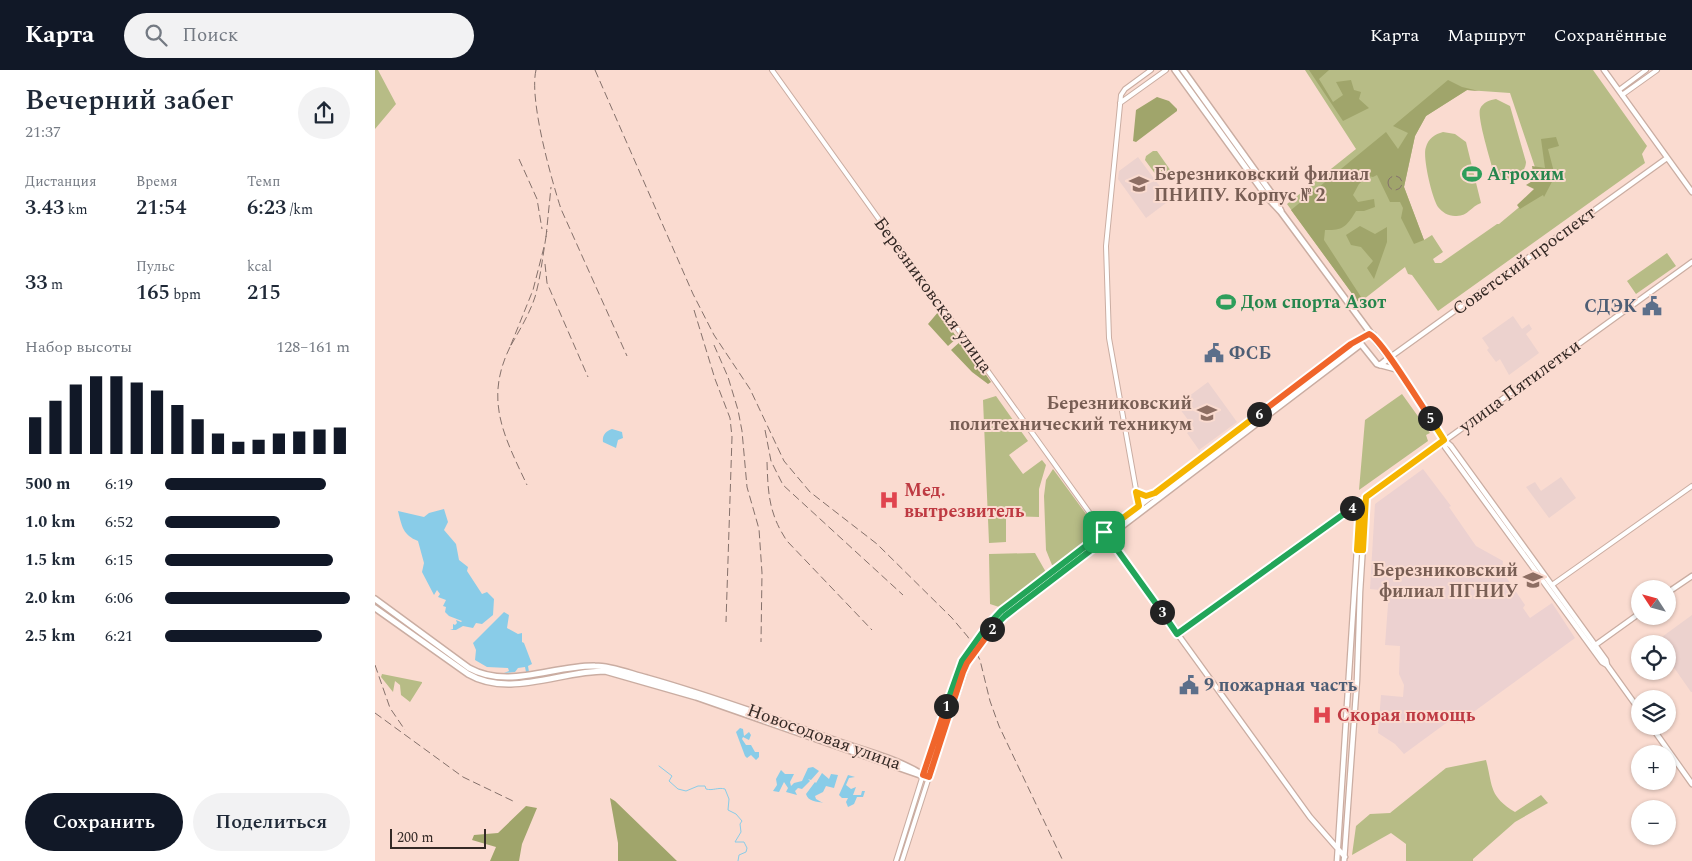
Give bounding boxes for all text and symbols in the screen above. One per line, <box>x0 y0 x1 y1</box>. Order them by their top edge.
search box <box>124 13 474 58</box>
text: Карта <box>25 17 94 53</box>
icon: search <box>142 21 170 49</box>
text: Поиск <box>182 21 238 50</box>
text: Карта <box>1370 22 1419 49</box>
text: Маршрут <box>1447 22 1526 49</box>
text: Сохранённые <box>1554 22 1667 49</box>
text: Вечерний забег <box>25 79 233 122</box>
button: share <box>298 87 350 139</box>
text: 21:37 <box>25 120 61 144</box>
place label: Березниковский филиал ПНИПУ. Корпус № 2 <box>1154 161 1369 209</box>
place label: Агрохим <box>1487 161 1564 188</box>
sports icon: Агрохим <box>1461 163 1483 185</box>
text: Дистанция <box>25 171 96 192</box>
text: Время <box>136 171 177 192</box>
text: Темп <box>247 171 280 192</box>
school or university icon: Березниковский филиал ПНИПУ. Корпус № 2 <box>1128 173 1150 195</box>
text: 3.43 <box>25 192 64 224</box>
text: 21:54 <box>136 192 187 224</box>
text: 6:23 <box>247 192 286 224</box>
text: km <box>64 199 88 220</box>
text: /km <box>286 199 313 220</box>
street label: Советский проспект <box>1447 200 1601 322</box>
street label: Березниковская улица <box>867 211 999 379</box>
text: Пульс <box>136 256 175 277</box>
text: kcal <box>247 256 272 277</box>
text: 33 <box>25 267 48 299</box>
text: m <box>48 274 63 295</box>
text: 165 <box>136 277 170 309</box>
text: 215 <box>247 277 281 309</box>
text: bpm <box>170 284 201 305</box>
place label: Дом спорта Азот <box>1241 289 1386 316</box>
sports icon: Дом спорта Азот <box>1215 291 1237 313</box>
place label: СДЭК <box>1584 293 1637 320</box>
public building icon: СДЭК <box>1641 295 1663 317</box>
street label: улица Пятилетки <box>1453 333 1586 440</box>
text: Набор высоты <box>25 335 132 359</box>
text: 128–161 m <box>276 335 350 359</box>
place label: ФСБ <box>1229 340 1271 367</box>
public building icon: ФСБ <box>1203 342 1225 364</box>
place label: Березниковский политехнический техникум <box>949 390 1192 438</box>
school or university icon: Березниковский политехнический техникум <box>1196 402 1218 424</box>
pin: 6 <box>1247 402 1271 426</box>
text: 6 <box>1256 404 1263 425</box>
pin: 5 <box>1417 406 1443 430</box>
text: 5 <box>1427 408 1434 429</box>
text: 500 m <box>25 472 70 496</box>
text: 6:19 <box>105 472 133 496</box>
place label: Мед. вытрезвитель <box>904 477 1025 525</box>
hospital icon: Мед. вытрезвитель <box>878 489 900 511</box>
pin: 4 <box>1339 496 1365 520</box>
text: 4 <box>1349 498 1356 519</box>
text: 1.0 km <box>25 510 75 534</box>
text: 6:52 <box>105 510 133 534</box>
pin <box>1083 511 1125 553</box>
icon: arrive <box>1090 518 1118 546</box>
text: 1.5 km <box>25 548 75 572</box>
text: 6:15 <box>105 548 133 572</box>
place label: Березниковский филиал ПГНИУ <box>1373 557 1519 605</box>
school or university icon: Березниковский филиал ПГНИУ <box>1522 569 1544 591</box>
north arrow <box>1631 580 1676 625</box>
map controls <box>1631 580 1676 845</box>
text: 2.0 km <box>25 586 75 610</box>
text: 6:06 <box>105 586 133 610</box>
pin: 3 <box>1149 600 1175 624</box>
text: 3 <box>1159 602 1166 623</box>
pin: 2 <box>979 616 1005 642</box>
text: 2 <box>989 619 996 640</box>
text: 2.5 km <box>25 624 75 648</box>
text: 6:21 <box>105 624 133 648</box>
button: locate <box>1631 635 1676 680</box>
place label: 9 пожарная часть <box>1204 672 1358 699</box>
public building icon: 9 пожарная часть <box>1178 674 1200 696</box>
button: layers <box>1631 690 1676 735</box>
pin: 1 <box>933 694 959 718</box>
text: 1 <box>943 696 950 717</box>
street label: Новосодовая улица <box>743 697 905 777</box>
place label: Скорая помощь <box>1337 702 1476 729</box>
hospital icon: Скорая помощь <box>1311 704 1333 726</box>
button: + <box>1631 745 1676 790</box>
button: Сохранить <box>25 793 183 851</box>
button: Поделиться <box>193 793 350 851</box>
button: − <box>1631 800 1676 845</box>
scale bar <box>390 826 486 849</box>
text: 200 m <box>397 827 434 848</box>

